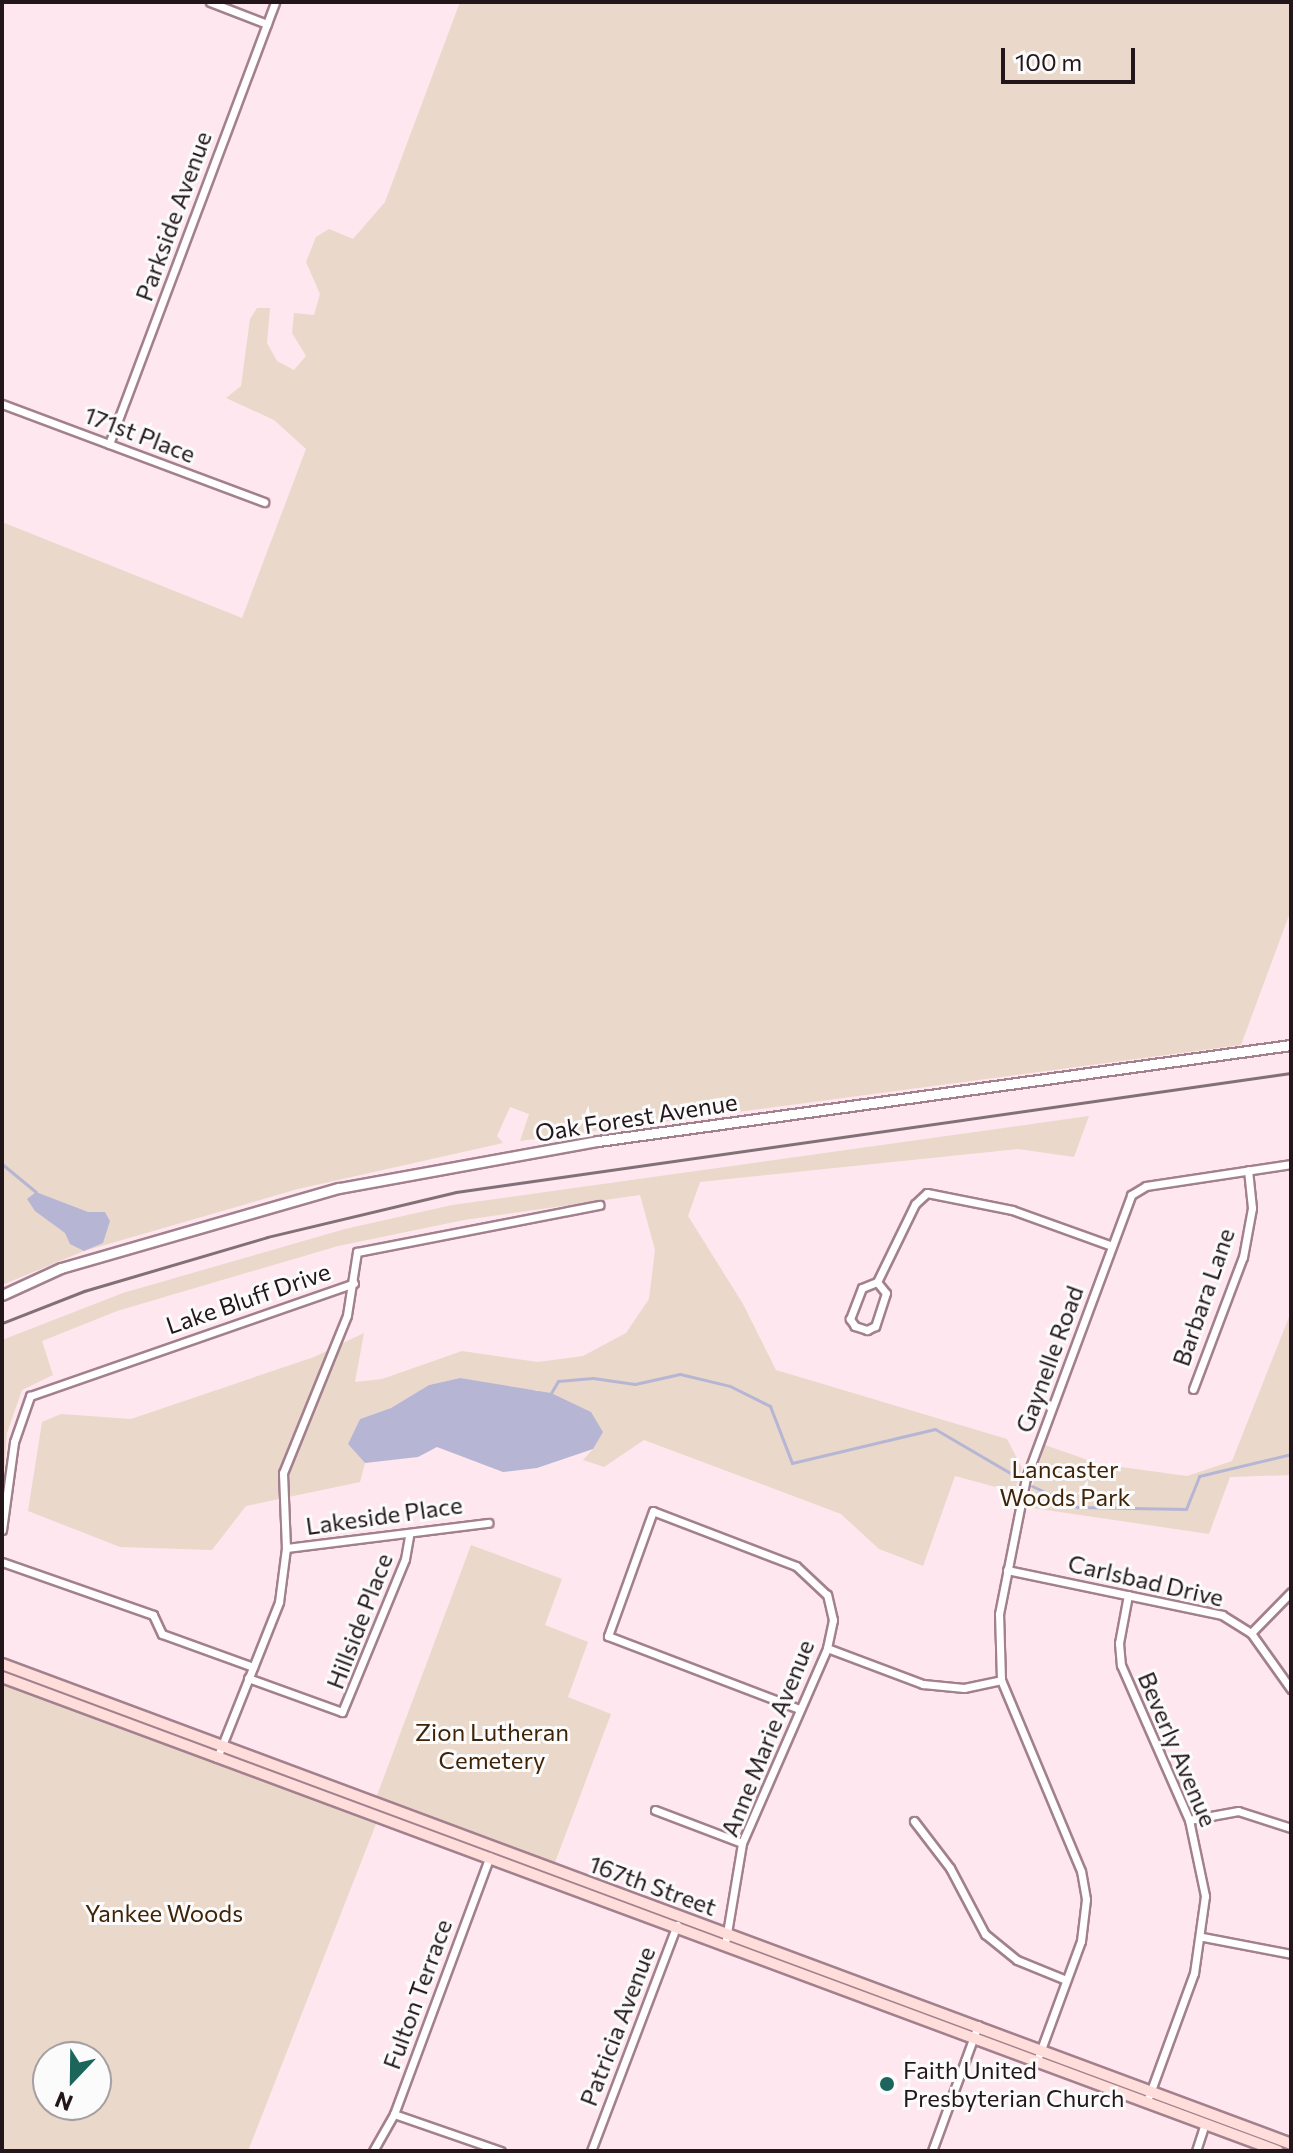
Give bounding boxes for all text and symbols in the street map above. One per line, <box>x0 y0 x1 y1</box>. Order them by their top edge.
scale bar <box>1005 32 1139 82</box>
text: 100 m <box>1015 47 1082 76</box>
street label: Parkside Avenue <box>129 127 217 305</box>
street label: 171st Place <box>80 400 200 468</box>
street label: Oak Forest Avenue <box>533 1087 739 1147</box>
street label: Barbara Lane <box>1166 1224 1240 1370</box>
street label: Lake Bluff Drive <box>162 1256 334 1340</box>
street label: Gaynelle Road <box>1009 1282 1089 1436</box>
park label: Lancaster Woods Park <box>999 1455 1131 1511</box>
street label: Lakeside Place <box>304 1490 464 1540</box>
street label: Carlsbad Drive <box>1065 1548 1227 1612</box>
street label: Hillside Place <box>320 1549 398 1693</box>
street label: Anne Marie Avenue <box>714 1635 820 1841</box>
street label: Beverly Avenue <box>1132 1667 1224 1831</box>
park label: Zion Lutheran Cemetery <box>415 1718 569 1774</box>
street label: 167th Street <box>585 1849 721 1921</box>
park label: Yankee Woods <box>85 1899 243 1927</box>
street label: Fulton Terrace <box>377 1915 457 2073</box>
street label: Patricia Avenue <box>573 1942 661 2110</box>
north arrow <box>32 2041 112 2121</box>
place label: Faith United Presbyterian Church <box>903 2056 1124 2112</box>
marker: Faith United Presbyterian Church <box>878 2075 896 2093</box>
text: N <box>51 2086 76 2117</box>

